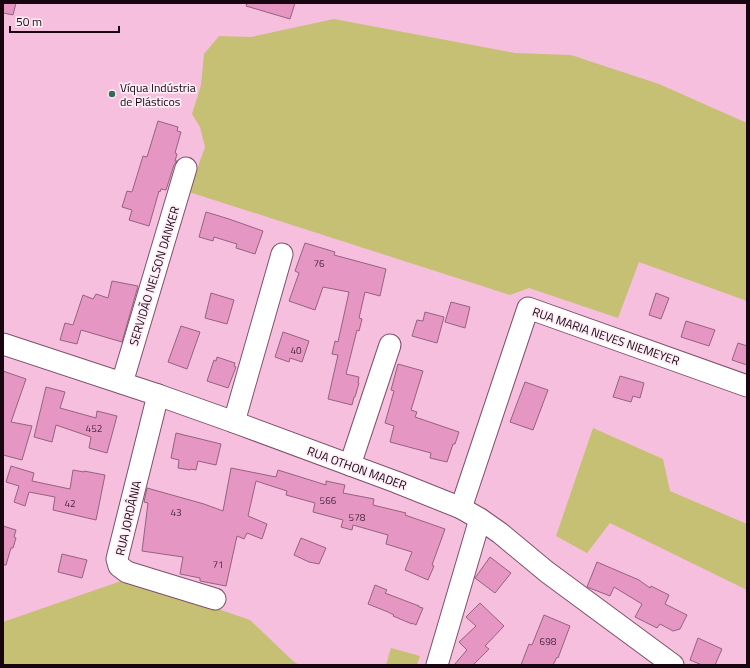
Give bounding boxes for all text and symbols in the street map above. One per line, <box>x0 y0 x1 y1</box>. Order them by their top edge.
scale bar <box>10 8 119 34</box>
text: 50 m <box>16 12 42 31</box>
place label: Víqua Indústria de Plásticos <box>120 78 196 111</box>
marker: Víqua Indústria de Plásticos <box>107 89 117 99</box>
street label: SERVIDÃO NELSON DANKER <box>124 204 184 348</box>
house number: 76 <box>313 256 325 271</box>
street label: RUA MARIA NEVES NIEMEYER <box>530 302 682 370</box>
house number: 40 <box>290 343 302 358</box>
house number: 452 <box>86 421 102 436</box>
street label: RUA OTHON MADER <box>305 441 409 495</box>
street label: RUA JORDÂNIA <box>110 479 146 557</box>
house number: 566 <box>320 493 337 508</box>
house number: 42 <box>64 496 76 511</box>
house number: 43 <box>170 505 182 520</box>
house number: 578 <box>349 510 366 525</box>
house number: 71 <box>212 557 224 572</box>
house number: 698 <box>540 634 557 649</box>

